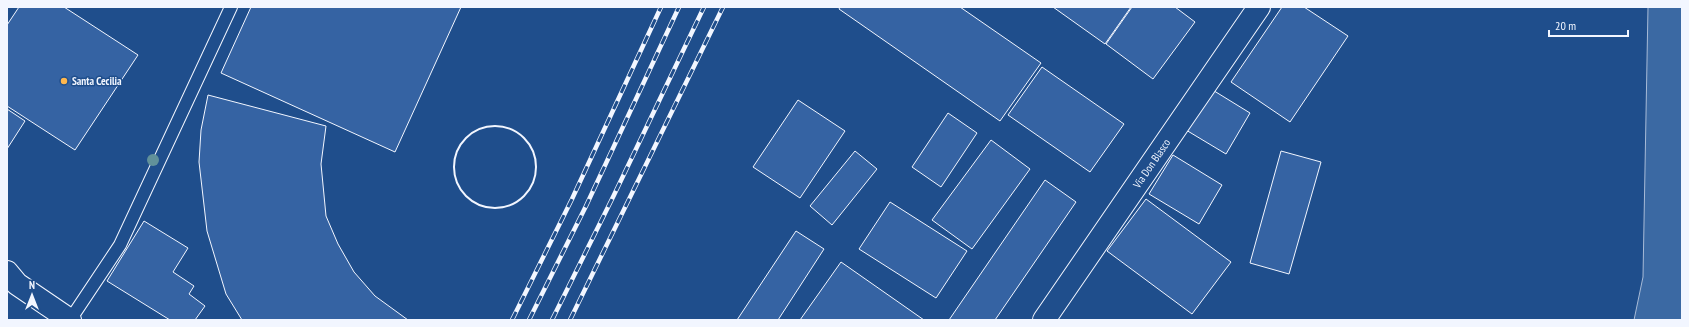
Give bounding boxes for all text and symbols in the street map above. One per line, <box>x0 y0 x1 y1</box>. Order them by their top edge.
scale bar <box>1549 12 1628 38</box>
text: 20 m <box>1555 18 1576 33</box>
place label: Santa Cecilia <box>72 74 122 88</box>
marker: Santa Cecilia <box>59 76 69 86</box>
street label: Via Don Blasco <box>1129 136 1173 191</box>
north arrow <box>12 275 52 315</box>
text: N <box>29 278 35 292</box>

